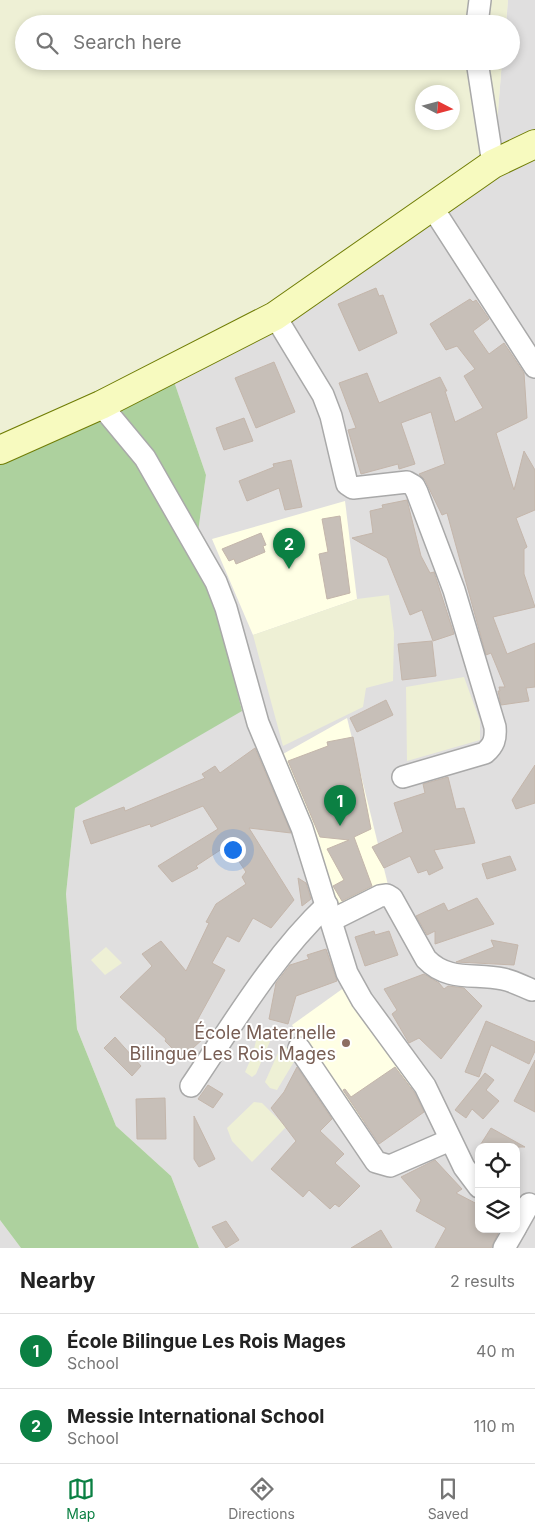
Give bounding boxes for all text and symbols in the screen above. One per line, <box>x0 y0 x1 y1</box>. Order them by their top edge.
search box <box>15 15 520 70</box>
icon: search <box>33 29 61 57</box>
text: Search here <box>73 31 182 54</box>
north arrow <box>415 85 460 130</box>
pin: 2 <box>273 528 305 569</box>
pin: 1 <box>324 785 356 826</box>
your location <box>220 837 246 863</box>
place label: École Maternelle Bilingue Les Rois Mages <box>130 1021 336 1064</box>
marker: École Maternelle Bilingue Les Rois Mages <box>340 1037 352 1049</box>
map controls <box>475 1143 520 1233</box>
button: locate <box>475 1143 520 1188</box>
button: layers <box>475 1188 520 1233</box>
text: Nearby <box>20 1268 95 1293</box>
text: 2 results <box>450 1271 515 1291</box>
text: École Bilingue Les Rois Mages <box>67 1330 346 1353</box>
text: 1 <box>33 1341 39 1361</box>
text: 40 m <box>476 1341 515 1361</box>
text: School <box>67 1353 119 1373</box>
text: Messie International School <box>67 1405 324 1428</box>
text: 2 <box>31 1416 41 1436</box>
text: 110 m <box>473 1416 515 1436</box>
text: School <box>67 1428 119 1448</box>
tab: Map <box>66 1475 95 1522</box>
tab: Directions <box>228 1475 295 1522</box>
tab: Saved <box>428 1475 469 1522</box>

